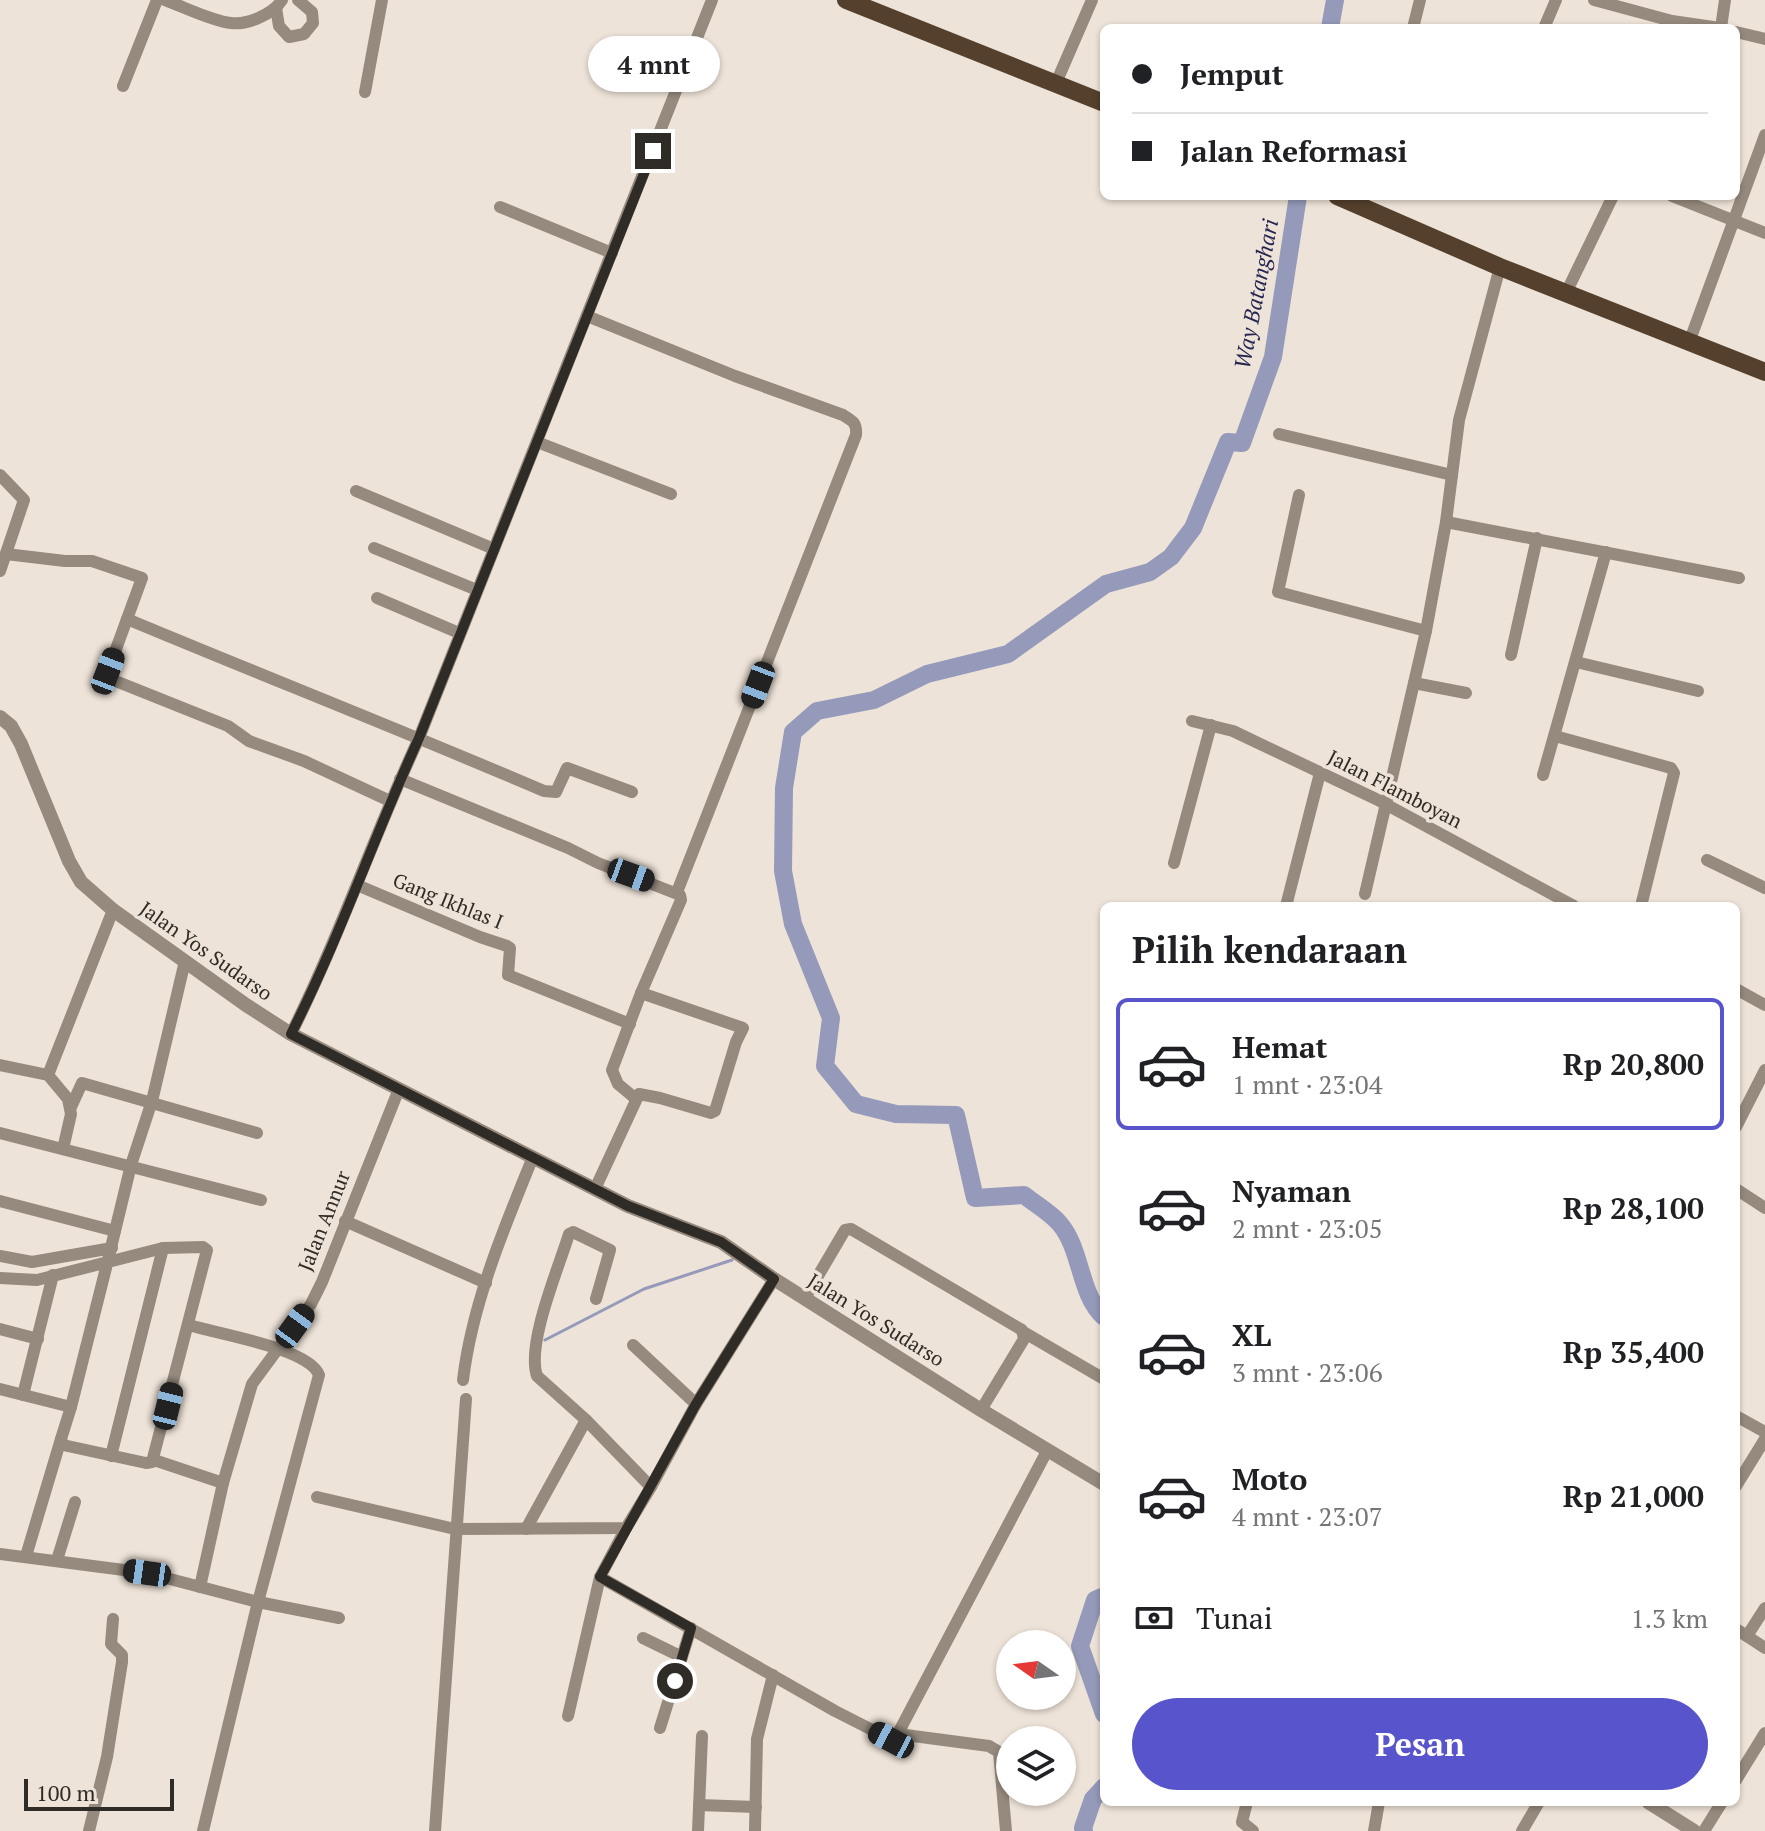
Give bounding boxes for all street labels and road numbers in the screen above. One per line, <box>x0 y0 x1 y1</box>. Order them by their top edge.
street label: Jalan Flamboyan <box>1323 743 1467 834</box>
street label: Gang Ikhlas I <box>389 866 507 935</box>
street label: Jalan Yos Sudarso <box>135 895 278 1006</box>
street label: Jalan Annur <box>291 1166 356 1275</box>
street label: Jalan Yos Sudarso <box>803 1267 950 1372</box>

